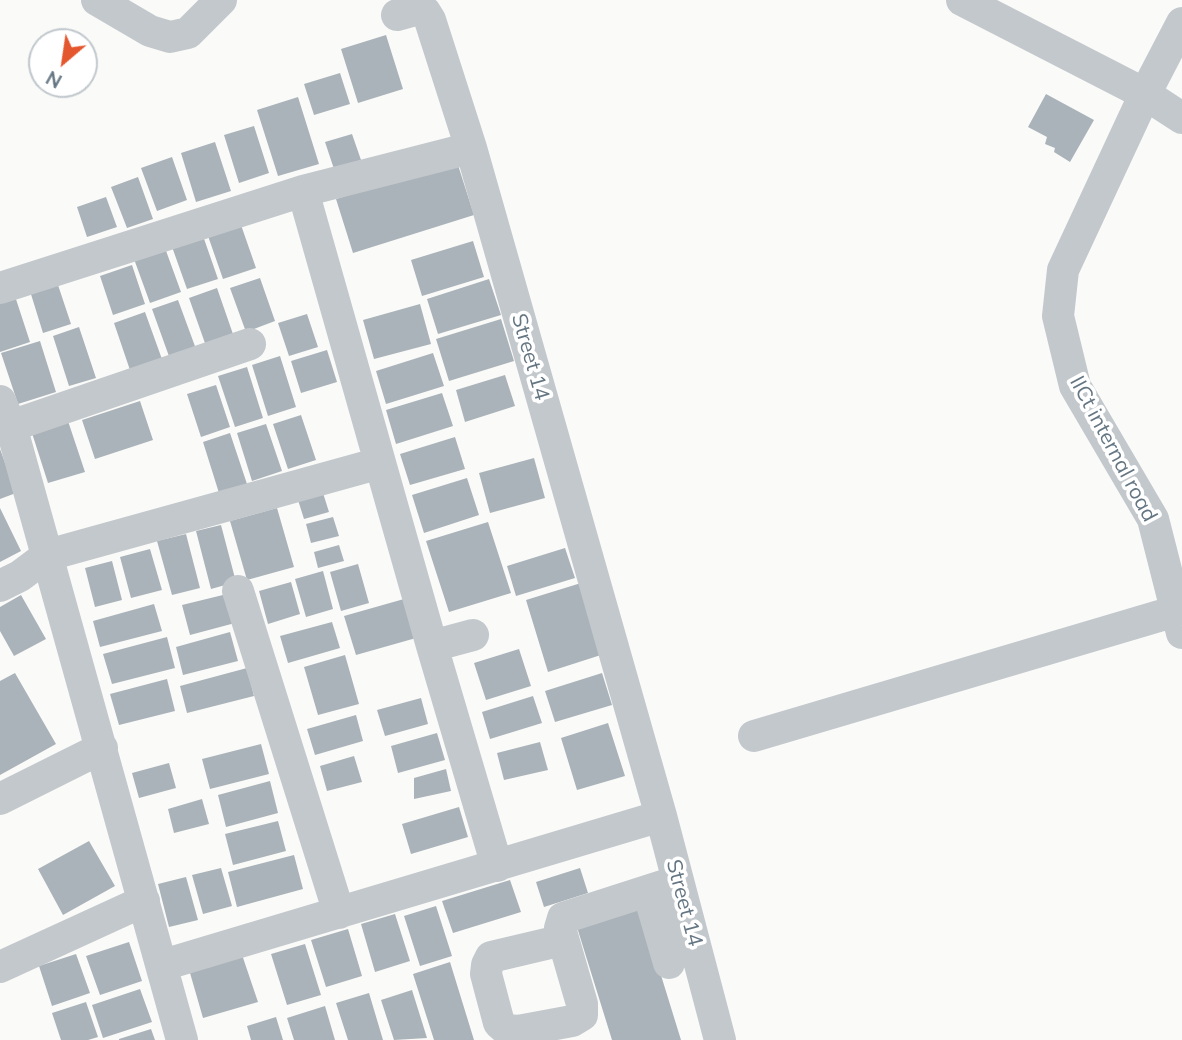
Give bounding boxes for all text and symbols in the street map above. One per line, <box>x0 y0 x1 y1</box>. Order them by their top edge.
north arrow <box>28 28 98 98</box>
text: N <box>42 66 66 94</box>
street label: Street 14 <box>506 311 554 403</box>
street label: IICt internal road <box>1064 372 1162 526</box>
street label: Street 14 <box>660 857 708 949</box>

